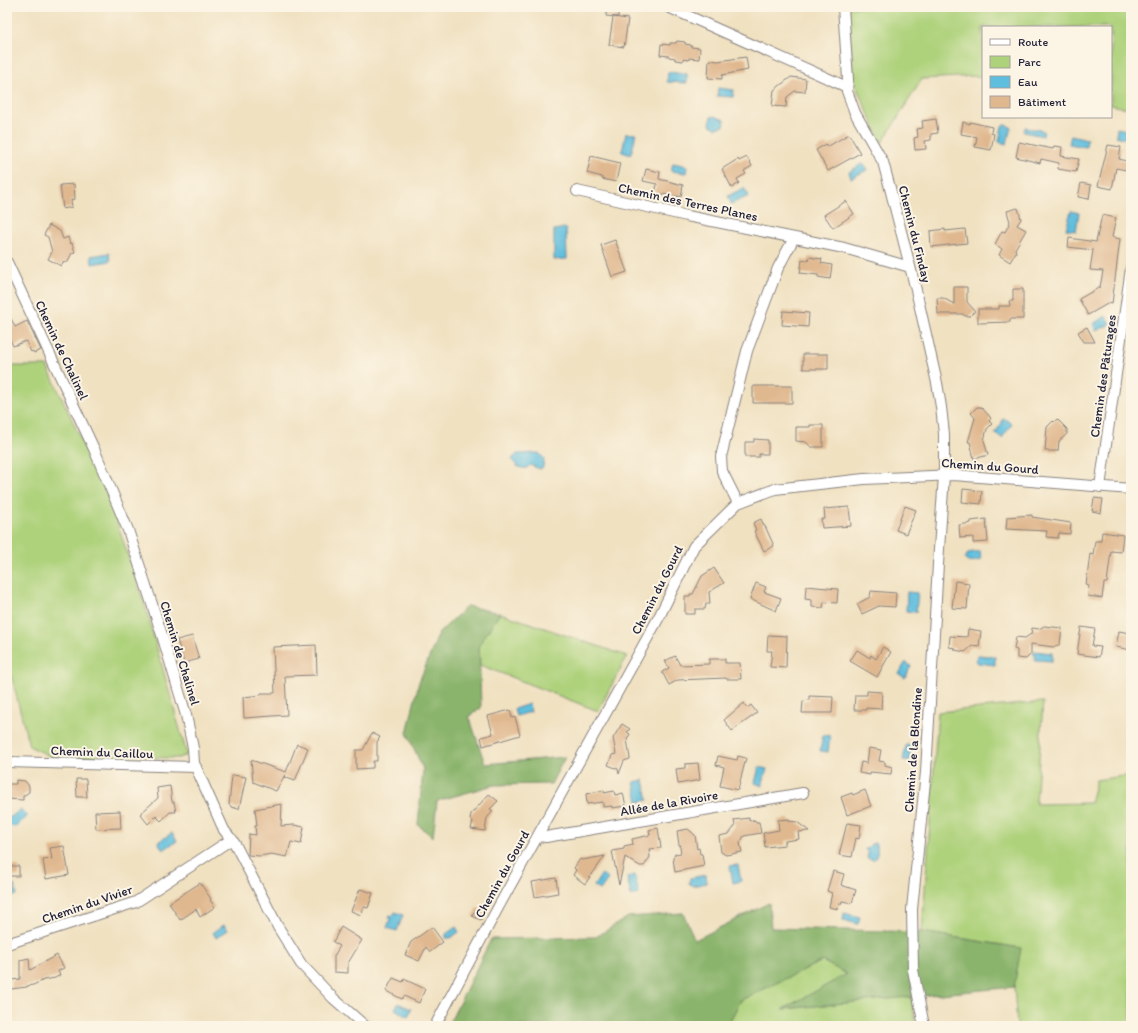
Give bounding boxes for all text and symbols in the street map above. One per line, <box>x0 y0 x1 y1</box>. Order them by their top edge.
legend <box>982 26 1112 118</box>
text: Route <box>1018 35 1048 49</box>
text: Parc <box>1018 55 1041 69</box>
text: Eau <box>1018 75 1038 89</box>
text: Bâtiment <box>1018 95 1067 109</box>
street label: Chemin des Terres Planes <box>617 180 759 224</box>
street label: Chemin du Finday <box>896 184 934 284</box>
street label: Chemin de Chalinel <box>32 298 92 402</box>
street label: Chemin des Pâturages <box>1087 313 1119 438</box>
street label: Chemin du Gourd <box>941 455 1039 477</box>
street label: Chemin du Gourd <box>628 543 686 637</box>
street label: Chemin de Chalinel <box>157 599 203 707</box>
street label: Chemin de la Blondine <box>901 687 925 813</box>
street label: Chemin du Caillou <box>50 743 154 761</box>
street label: Allée de la Rivoire <box>619 787 719 819</box>
street label: Chemin du Gourd <box>472 828 532 920</box>
street label: Chemin du Vivier <box>40 881 135 927</box>

